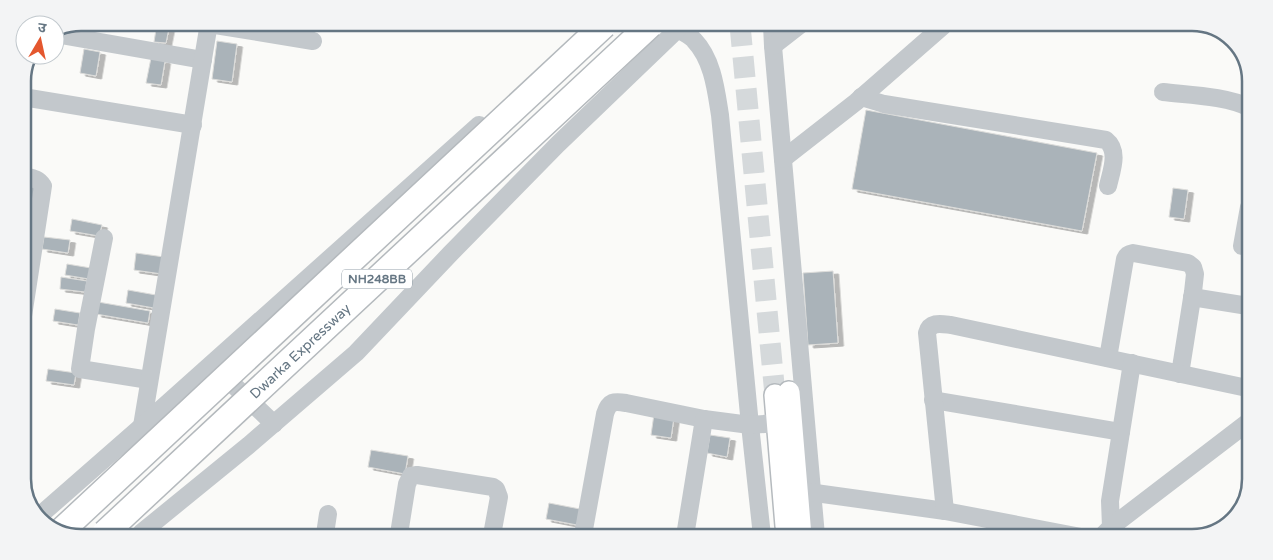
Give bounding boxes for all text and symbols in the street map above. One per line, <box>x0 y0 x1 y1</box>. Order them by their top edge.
north arrow <box>15 15 65 65</box>
text: उ <box>37 19 48 37</box>
road number: NH248BB <box>342 270 412 288</box>
street label: Dwarka Expressway <box>246 300 355 403</box>

